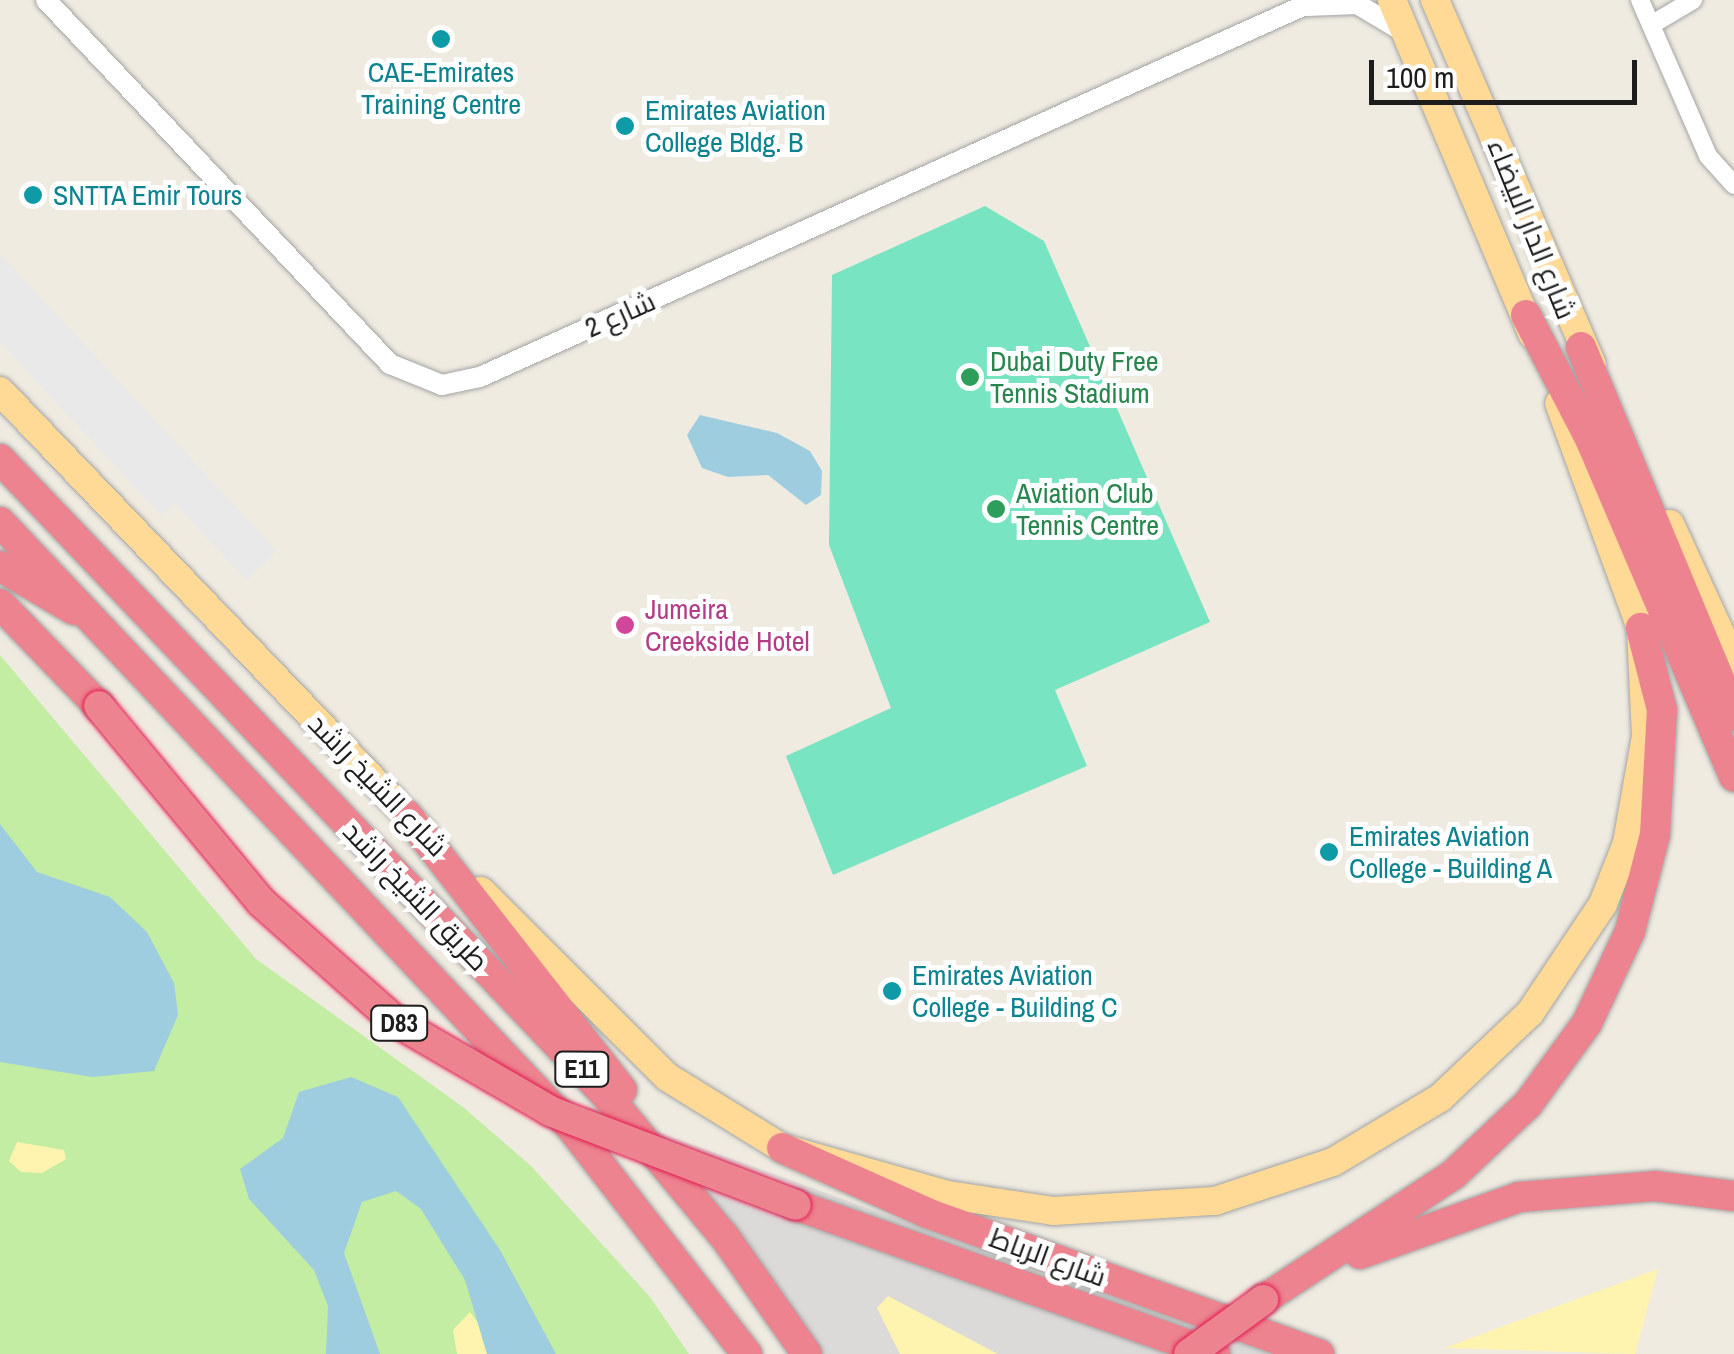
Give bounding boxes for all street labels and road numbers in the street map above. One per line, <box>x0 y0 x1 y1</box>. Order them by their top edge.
street label: شارع الدار البيضاء <box>1481 134 1583 324</box>
street label: شارع 2 <box>580 284 660 344</box>
street label: شارع الشيخ راشد <box>302 707 454 863</box>
street label: طريق الشيخ راشد <box>336 814 496 978</box>
road number: D83 <box>369 1003 429 1043</box>
road number: E11 <box>552 1049 612 1089</box>
street label: شارع الرباط <box>985 1220 1111 1294</box>

